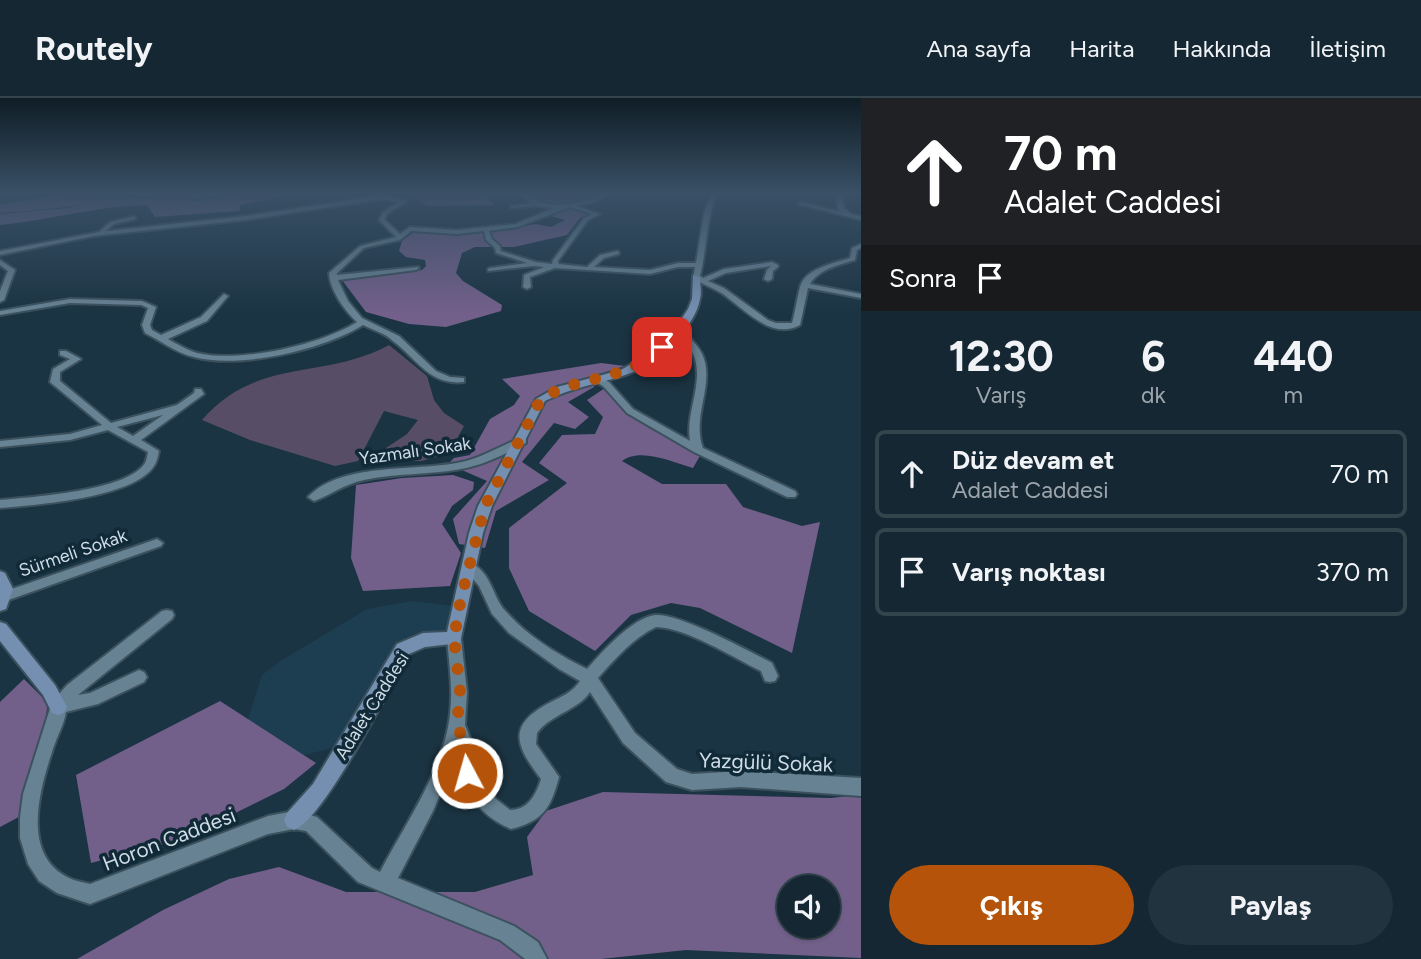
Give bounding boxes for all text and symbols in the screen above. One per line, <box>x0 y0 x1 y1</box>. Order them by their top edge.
text: Routely <box>35 29 153 68</box>
text: Ana sayfa <box>926 34 1031 63</box>
text: Harita <box>1069 34 1134 63</box>
text: Hakkında <box>1172 34 1271 63</box>
text: İletişim <box>1309 34 1386 63</box>
text: 70 m <box>1004 123 1117 182</box>
icon: ahead <box>889 126 980 217</box>
text: Adalet Caddesi <box>1004 183 1222 221</box>
icon: arrive <box>971 259 1009 297</box>
text: Sonra <box>889 262 957 294</box>
pin <box>632 317 692 377</box>
icon: arrive <box>643 328 681 366</box>
text: 12:30 <box>948 331 1054 382</box>
text: 6 <box>1141 331 1166 382</box>
text: 440 <box>1253 331 1334 382</box>
text: Varış <box>976 381 1026 409</box>
text: dk <box>1141 381 1166 409</box>
text: m <box>1284 381 1303 409</box>
street label: Yazmalı Sokak <box>358 432 473 470</box>
text: Düz devam et <box>952 444 1114 476</box>
icon: ahead <box>893 455 931 493</box>
text: 70 m <box>1330 458 1389 490</box>
text: Adalet Caddesi <box>952 476 1109 504</box>
street label: Sürmeli Sokak <box>16 524 130 582</box>
icon: arrive <box>893 553 931 591</box>
text: Varış noktası <box>952 556 1106 588</box>
text: 370 m <box>1316 556 1389 588</box>
street label: Adalet Caddesi <box>330 648 414 764</box>
position arrow <box>430 736 504 810</box>
street label: Yazgülü Sokak <box>699 747 834 777</box>
street label: Horon Caddesi <box>99 802 239 876</box>
button: Çıkış <box>889 865 1134 945</box>
button: Paylaş <box>1148 865 1393 945</box>
map controls <box>777 875 840 938</box>
button: sound <box>777 875 840 938</box>

